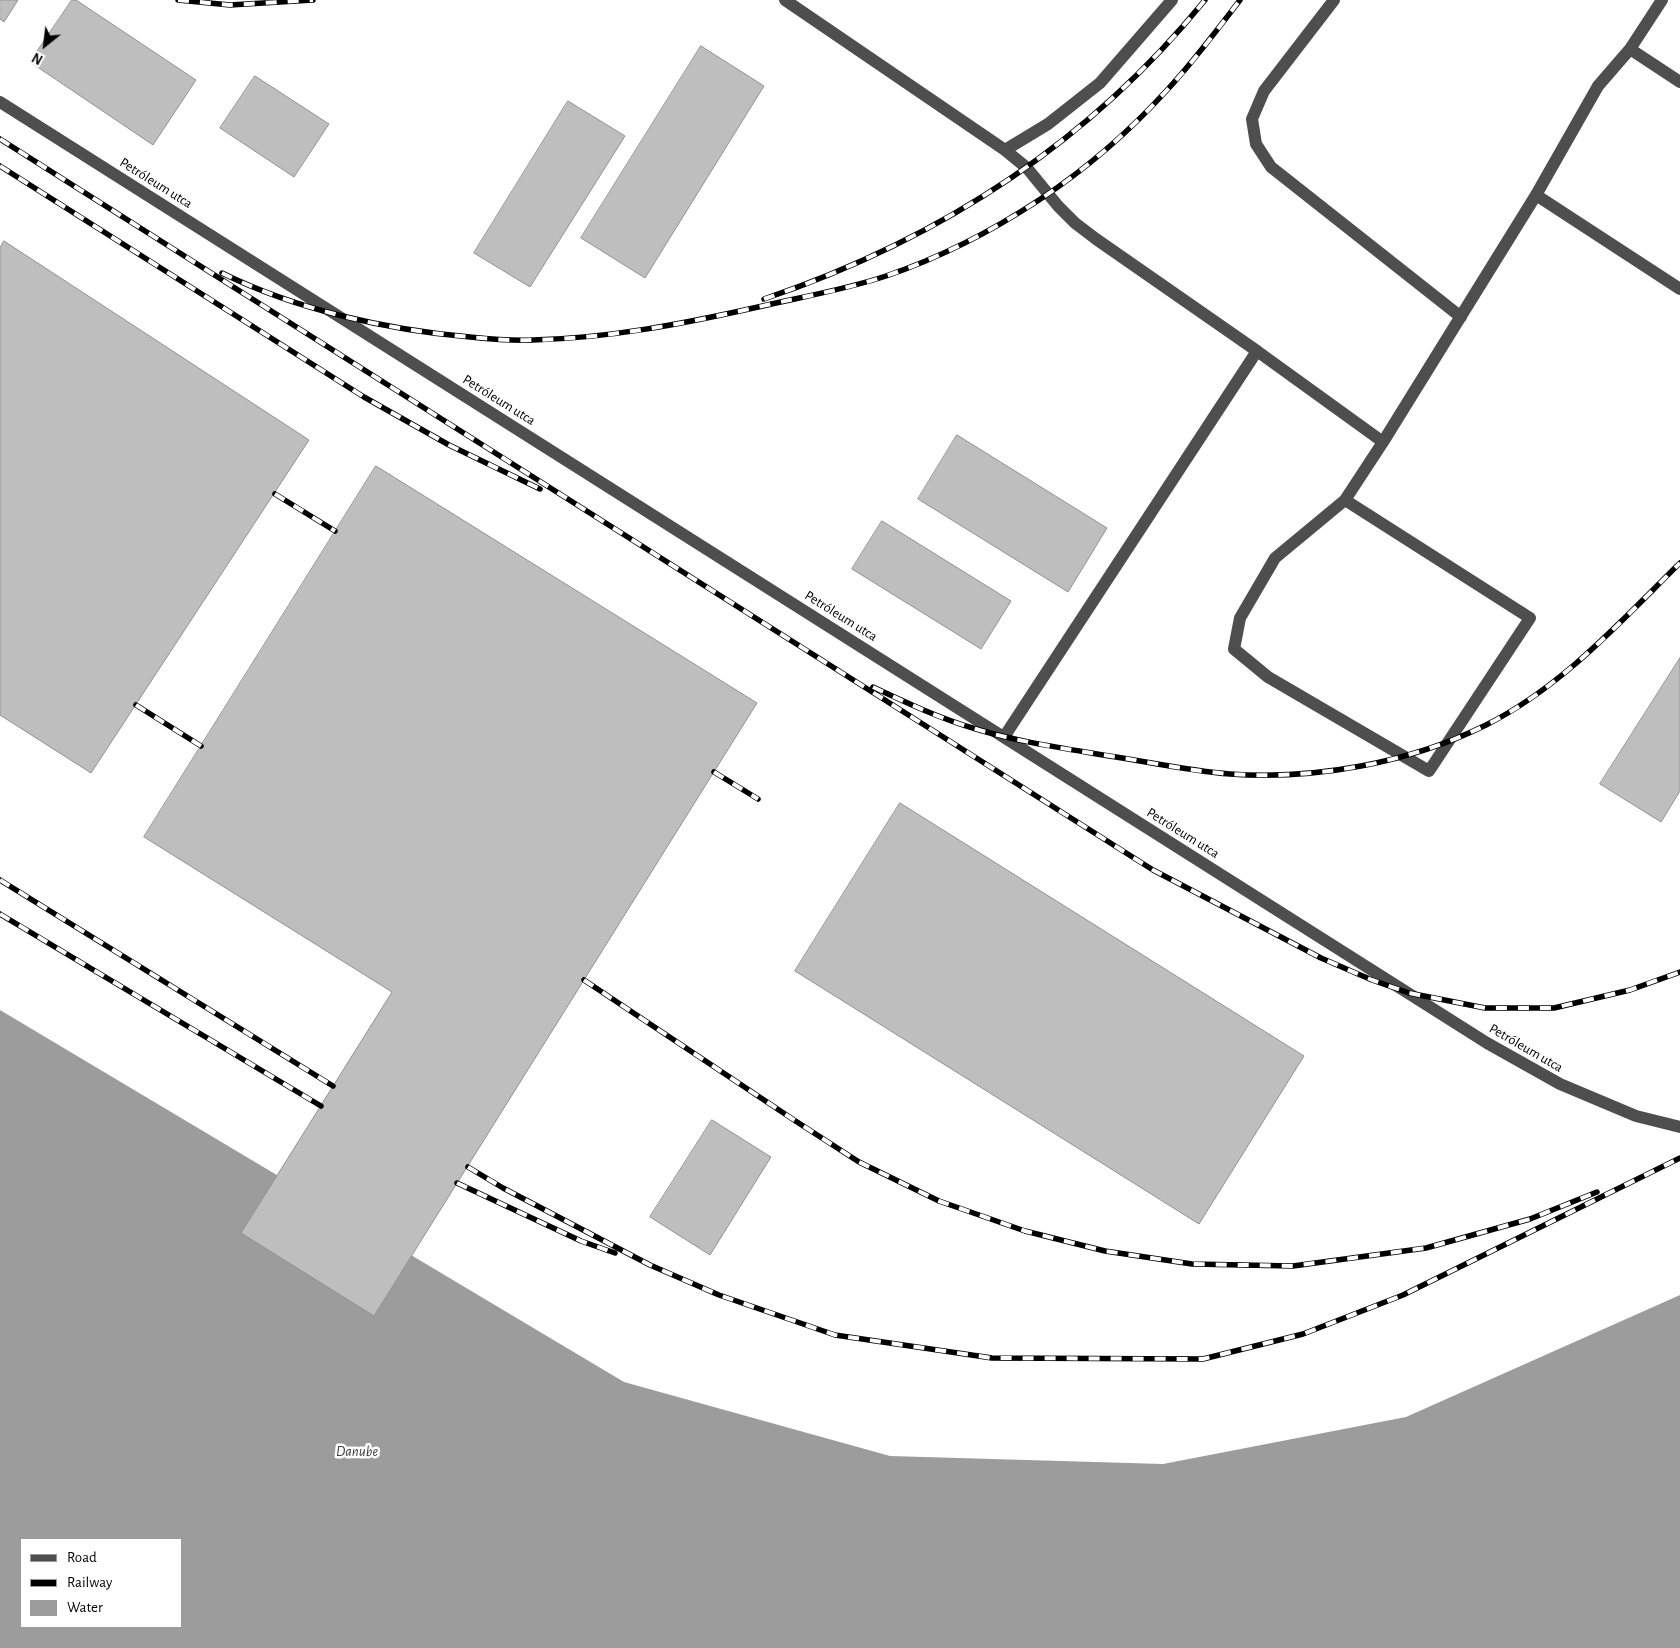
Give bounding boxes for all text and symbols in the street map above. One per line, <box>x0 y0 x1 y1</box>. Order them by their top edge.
north arrow <box>20 20 70 70</box>
text: N <box>30 50 45 67</box>
street label: Petróleum utca <box>117 154 195 212</box>
street label: Petróleum utca <box>460 371 538 429</box>
street label: Petróleum utca <box>802 587 880 645</box>
street label: Petróleum utca <box>1144 804 1222 862</box>
street label: Petróleum utca <box>1486 1020 1566 1076</box>
water label: Danube <box>336 1442 378 1460</box>
legend <box>20 1538 182 1628</box>
text: Road <box>67 1550 97 1565</box>
text: Railway <box>67 1575 112 1590</box>
text: Water <box>67 1600 103 1615</box>

